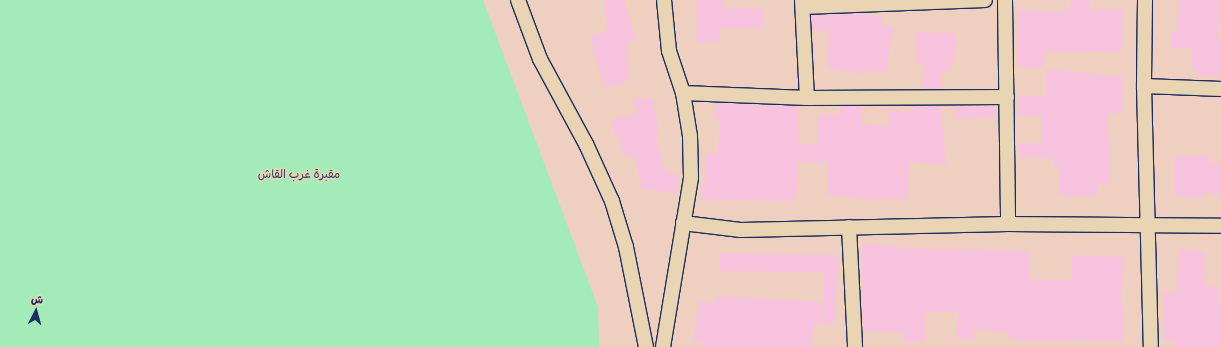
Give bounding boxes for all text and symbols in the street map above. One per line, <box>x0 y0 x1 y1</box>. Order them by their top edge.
park label: مقبرة غرب القاش <box>258 167 340 181</box>
north arrow <box>16 291 56 331</box>
text: ش <box>30 291 44 307</box>

